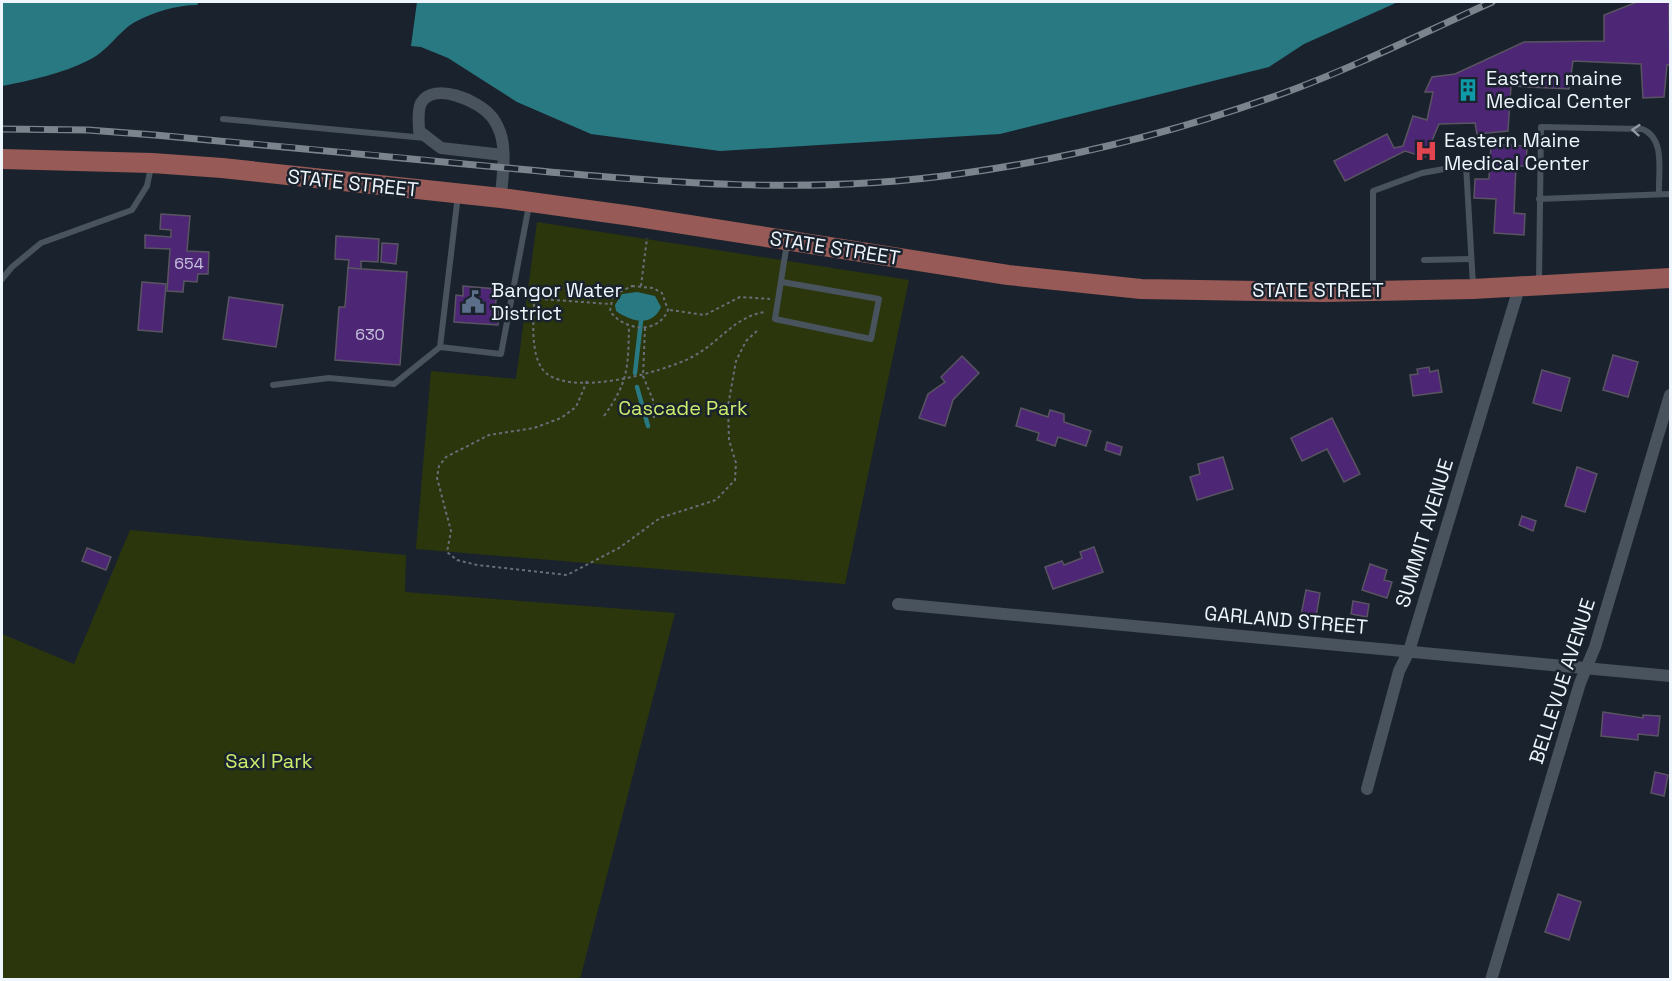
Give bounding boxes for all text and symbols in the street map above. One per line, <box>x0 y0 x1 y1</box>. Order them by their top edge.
place label: Eastern maine Medical Center <box>1486 65 1631 114</box>
building icon: Eastern maine Medical Center <box>1455 77 1481 103</box>
one-way arrow <box>1631 124 1640 137</box>
place label: Eastern Maine Medical Center <box>1444 127 1589 176</box>
hospital icon: Eastern Maine Medical Center <box>1413 138 1439 164</box>
street label: STATE STREET <box>286 163 420 203</box>
street label: STATE STREET <box>768 225 902 271</box>
house number: 654 <box>174 253 204 274</box>
place label: Bangor Water District <box>491 277 622 326</box>
street label: STATE STREET <box>1252 277 1384 303</box>
public building icon: Bangor Water District <box>460 289 486 315</box>
house number: 630 <box>355 324 385 345</box>
park label: Cascade Park <box>618 395 748 421</box>
street label: SUMMIT AVENUE <box>1389 455 1459 611</box>
street label: BELLEVUE AVENUE <box>1523 595 1601 767</box>
street label: GARLAND STREET <box>1203 600 1369 640</box>
park label: Saxl Park <box>225 748 313 774</box>

